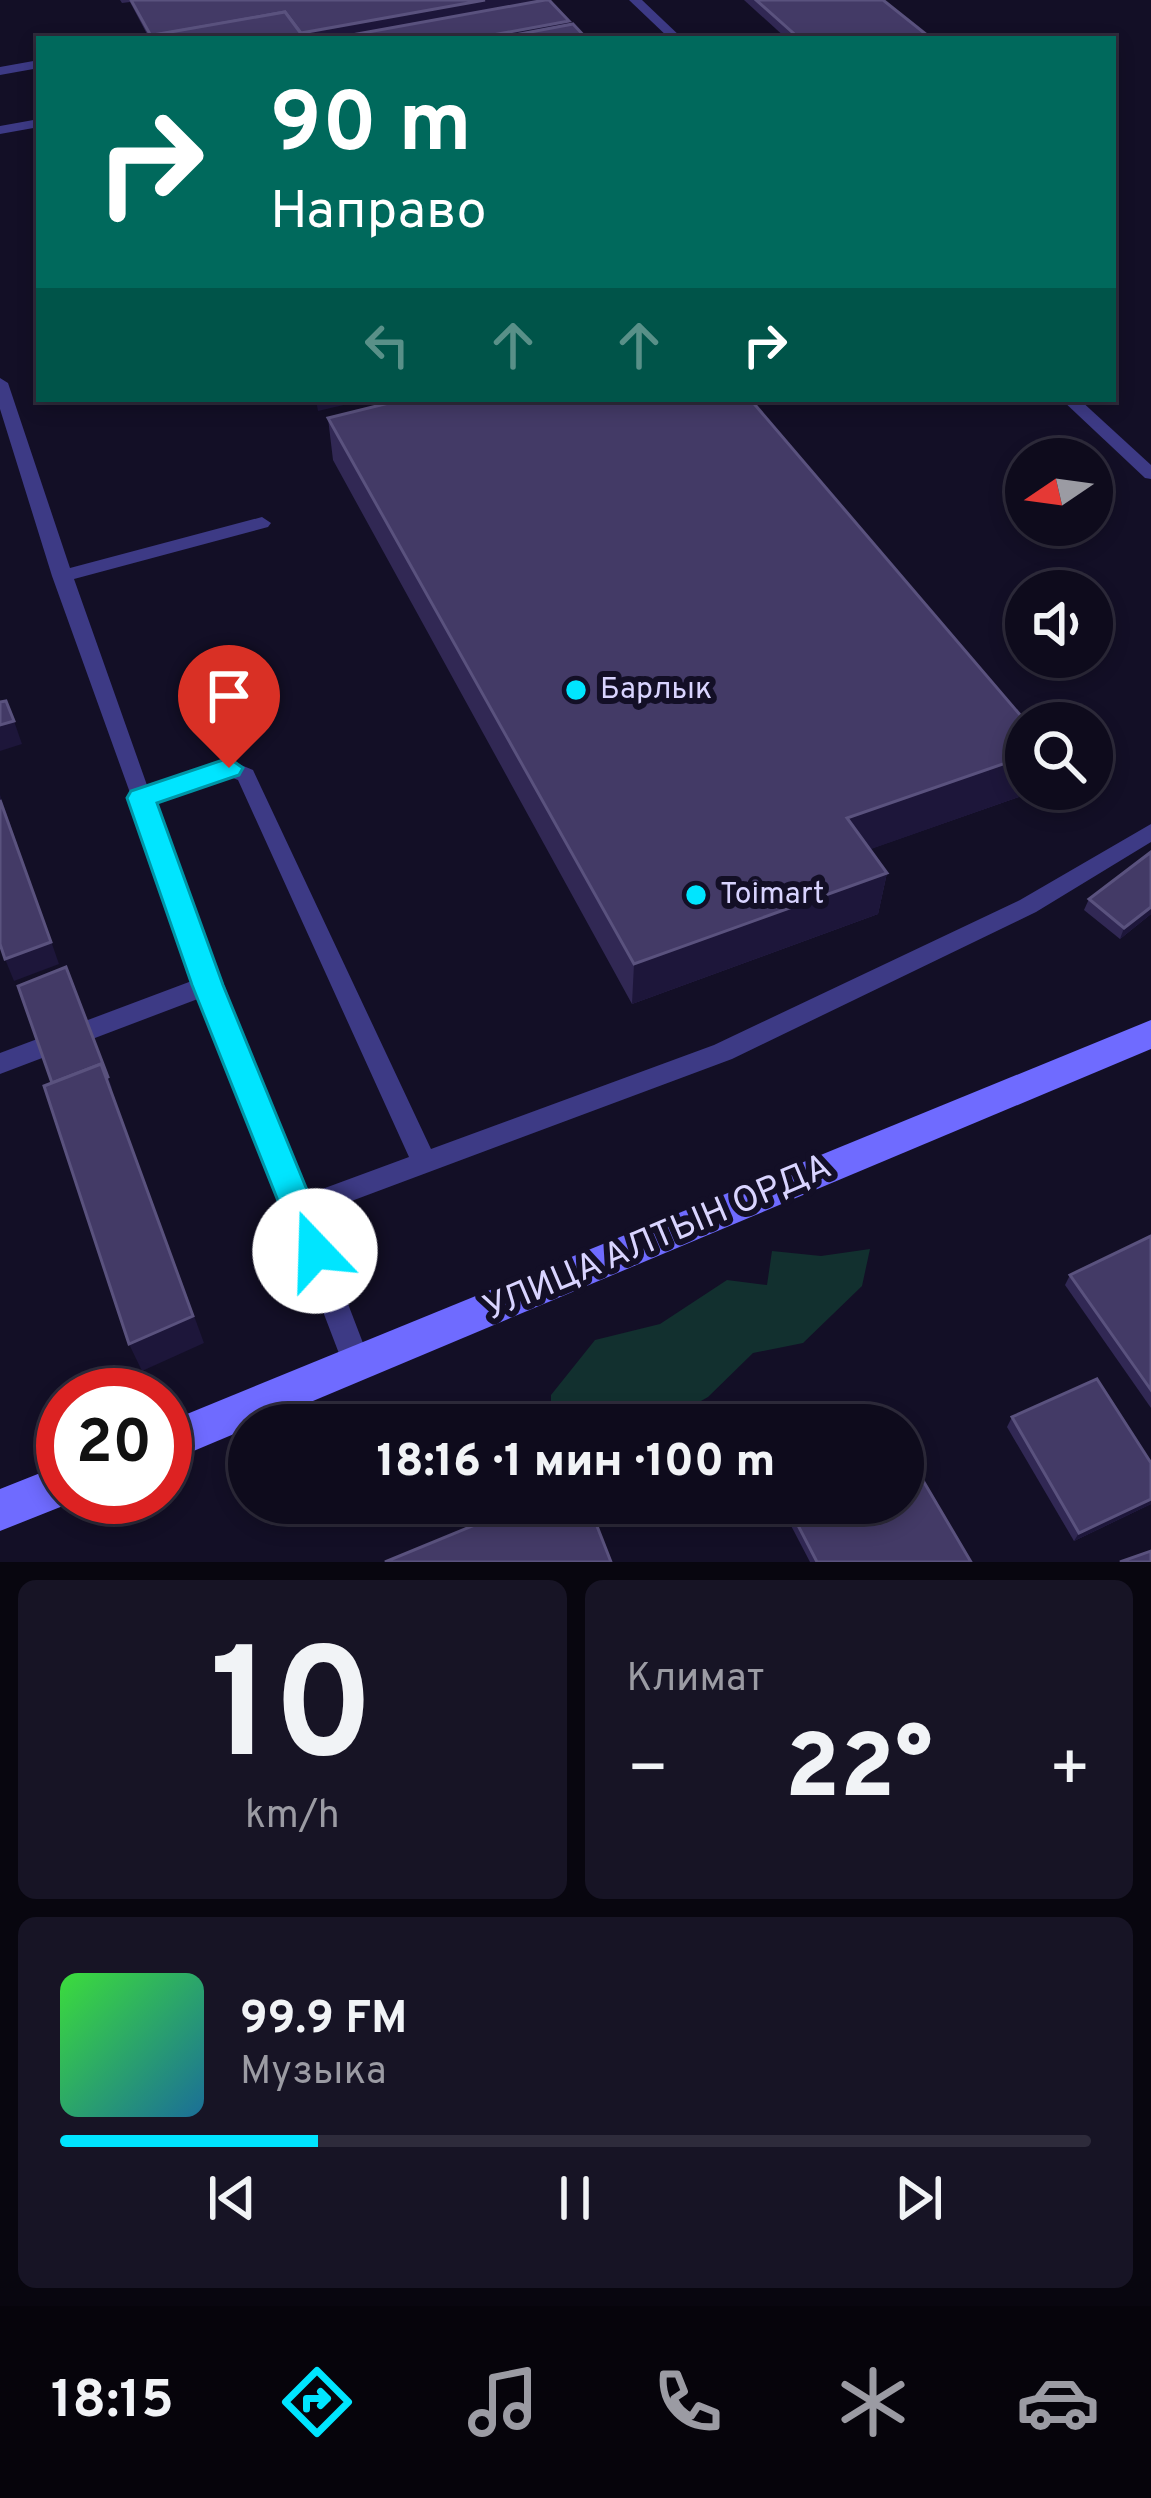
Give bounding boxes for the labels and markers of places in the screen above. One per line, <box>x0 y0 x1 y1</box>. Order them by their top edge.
pin <box>178 645 280 768</box>
place label: Барлык <box>600 672 712 709</box>
marker: Барлык <box>563 677 589 703</box>
place label: Toimart <box>720 877 824 914</box>
marker: Toimart <box>683 882 709 908</box>

